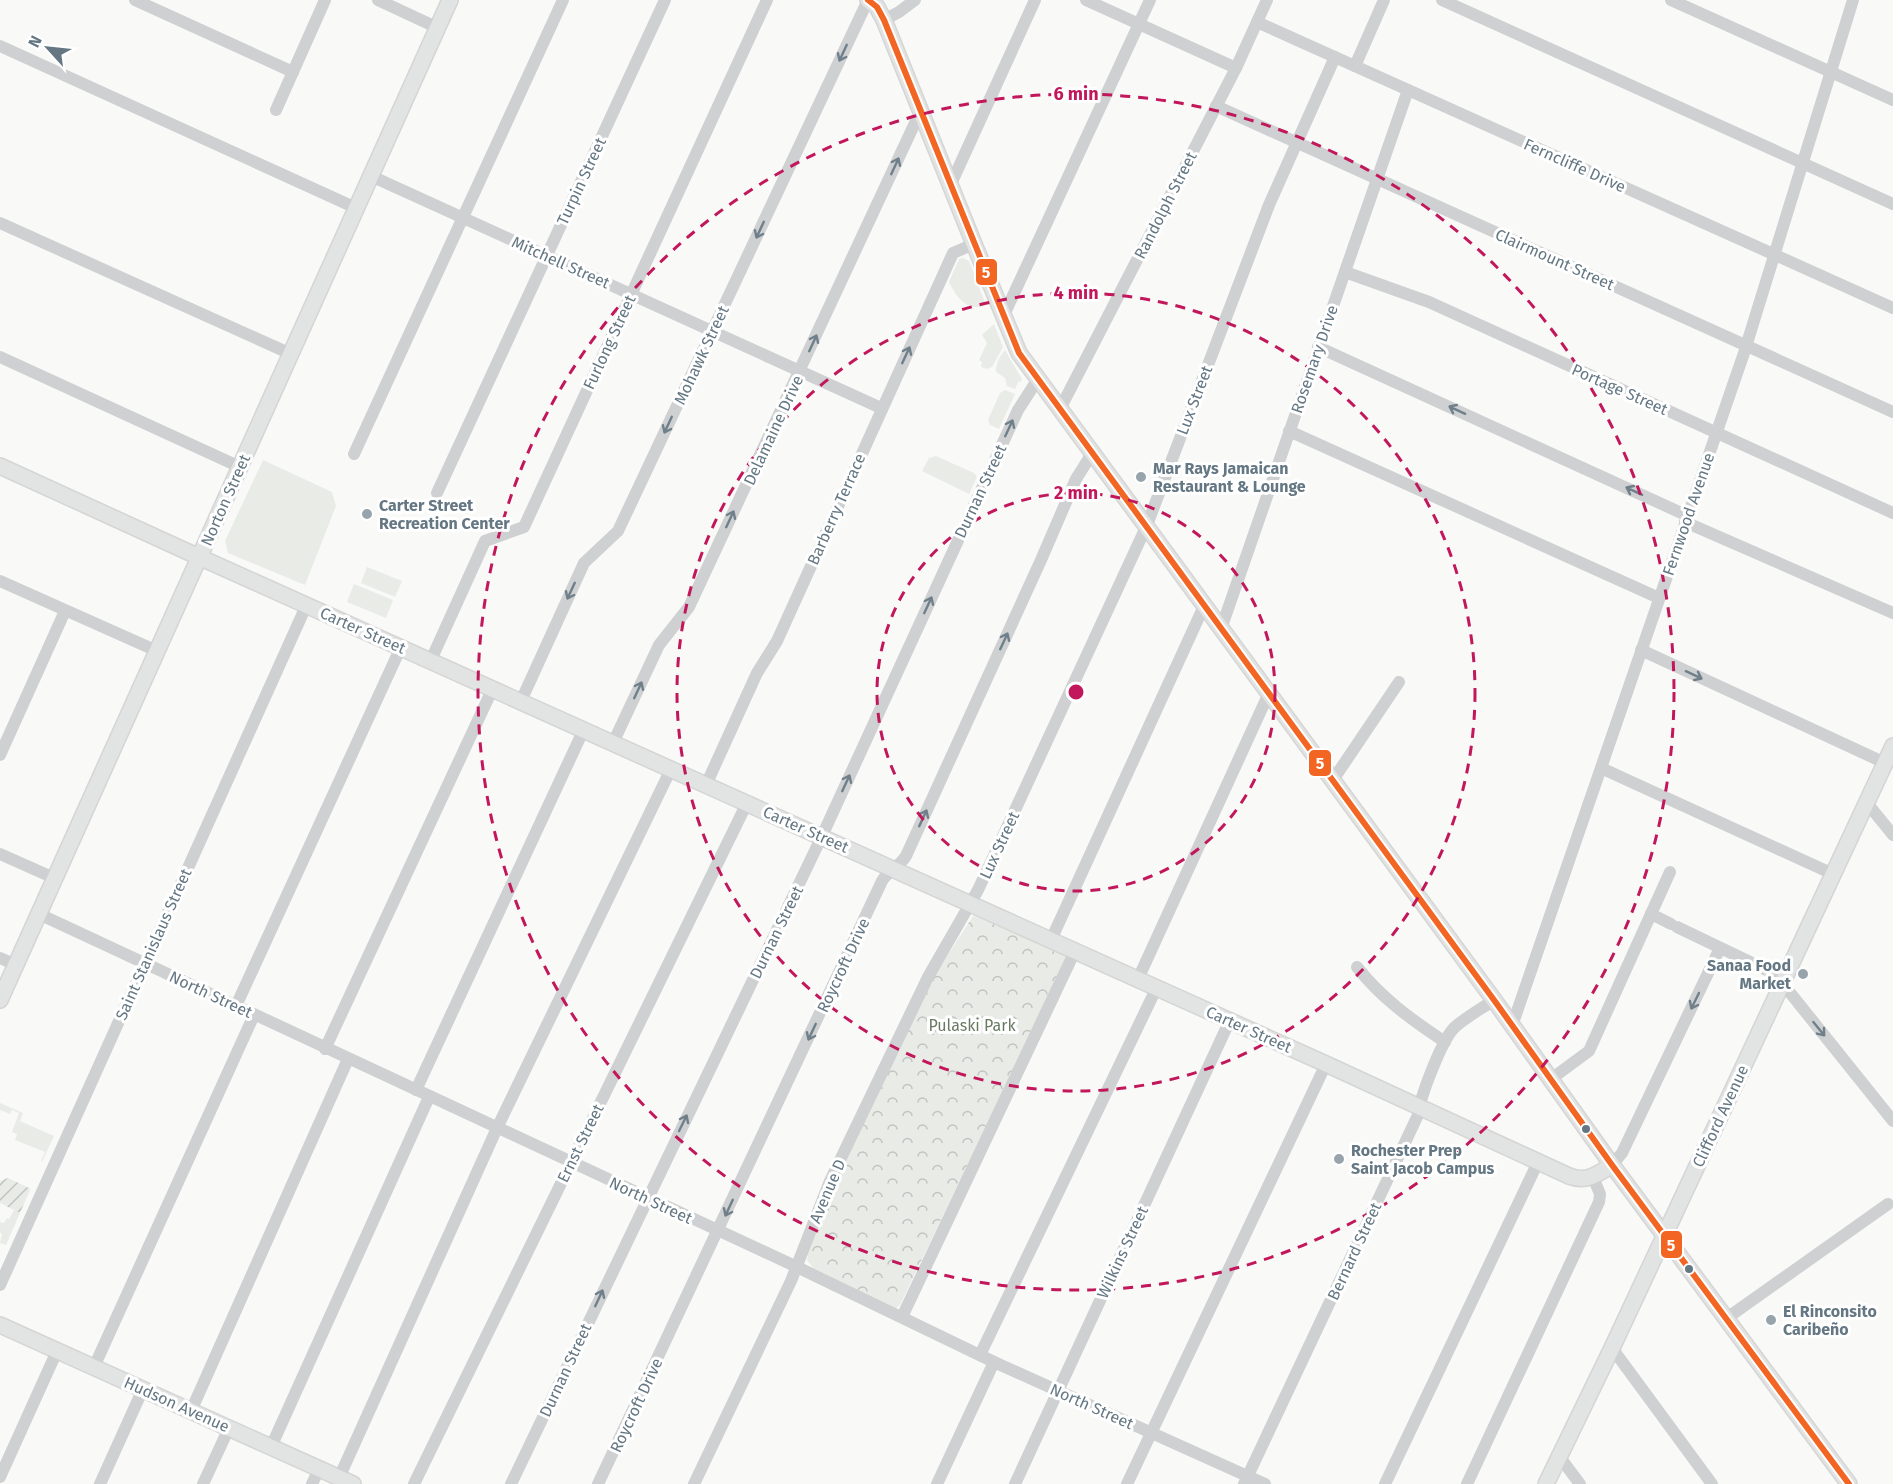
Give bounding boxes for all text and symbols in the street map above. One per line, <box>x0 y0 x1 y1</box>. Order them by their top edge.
north arrow <box>18 18 78 78</box>
text: N <box>24 32 46 50</box>
one-way arrow <box>837 43 848 61</box>
text: 6 min <box>1053 83 1099 105</box>
street label: Turpin Street <box>553 134 610 228</box>
street label: Ferncliffe Drive <box>1521 135 1629 196</box>
street label: Randolph Street <box>1130 148 1201 262</box>
one-way arrow <box>890 157 902 175</box>
one-way arrow <box>754 220 766 238</box>
street label: Clairmount Street <box>1492 225 1617 294</box>
street label: Mitchell Street <box>509 232 613 293</box>
line badge: 5 <box>975 258 998 286</box>
text: 5 <box>982 263 991 282</box>
text: 4 min <box>1053 282 1099 304</box>
street label: Furlong Street <box>579 292 640 392</box>
street label: Mohawk Street <box>670 302 733 408</box>
street label: Rosemary Drive <box>1287 303 1342 416</box>
one-way arrow <box>808 334 820 352</box>
one-way arrow <box>901 346 912 364</box>
street label: Portage Street <box>1569 360 1671 419</box>
street label: Lux Street <box>1173 363 1216 437</box>
street label: Delamaine Drive <box>740 372 807 488</box>
one-way arrow <box>1448 404 1466 415</box>
one-way arrow <box>662 416 674 434</box>
one-way arrow <box>1004 420 1016 438</box>
street label: Durnan Street <box>951 441 1010 541</box>
street label: Fernwood Avenue <box>1659 450 1718 578</box>
street label: Norton Street <box>197 451 254 549</box>
street label: Barberry Terrace <box>803 451 870 568</box>
place label: Mar Rays Jamaican Restaurant & Lounge <box>1153 459 1306 496</box>
marker: Mar Rays Jamaican Restaurant & Lounge <box>1134 470 1148 484</box>
text: 2 min <box>1054 482 1098 504</box>
one-way arrow <box>1626 485 1644 497</box>
place label: Carter Street Recreation Center <box>379 496 510 533</box>
marker: Carter Street Recreation Center <box>360 507 374 521</box>
one-way arrow <box>725 511 737 529</box>
one-way arrow <box>565 582 577 600</box>
one-way arrow <box>922 597 934 615</box>
street label: Carter Street <box>317 603 409 658</box>
one-way arrow <box>999 632 1010 650</box>
one-way arrow <box>1685 669 1703 681</box>
one-way arrow <box>632 681 644 699</box>
centre of rings <box>1066 682 1086 702</box>
line badge: 5 <box>1308 749 1332 777</box>
text: 5 <box>1316 754 1325 773</box>
one-way arrow <box>841 774 853 792</box>
street label: Carter Street <box>760 802 852 857</box>
street label: Lux Street <box>976 808 1023 882</box>
one-way arrow <box>917 810 929 828</box>
street label: Saint Stanislaus Street <box>112 865 195 1023</box>
street label: Durnan Street <box>746 883 807 982</box>
street label: Roycroft Drive <box>813 915 874 1016</box>
place label: Sanaa Food Market <box>1707 956 1792 993</box>
street label: North Street <box>166 967 255 1022</box>
marker: Sanaa Food Market <box>1796 967 1810 981</box>
one-way arrow <box>1688 991 1700 1009</box>
street label: Carter Street <box>1203 1002 1295 1057</box>
park label: Pulaski Park <box>928 1016 1016 1035</box>
one-way arrow <box>1812 1021 1825 1037</box>
one-way arrow <box>805 1022 817 1040</box>
street label: Clifford Avenue <box>1688 1062 1752 1170</box>
street label: Ernst Street <box>553 1101 608 1186</box>
one-way arrow <box>678 1114 690 1132</box>
unlabelled marker <box>1580 1123 1592 1135</box>
place label: Rochester Prep Saint Jacob Campus <box>1351 1141 1495 1178</box>
marker: Rochester Prep Saint Jacob Campus <box>1332 1152 1346 1166</box>
street label: Avenue D <box>805 1156 849 1226</box>
street label: North Street <box>606 1173 695 1228</box>
one-way arrow <box>723 1199 735 1217</box>
street label: Bernard Street <box>1324 1199 1385 1303</box>
street label: Wilkins Street <box>1093 1203 1152 1301</box>
line badge: 5 <box>1660 1230 1683 1259</box>
text: 5 <box>1667 1236 1676 1255</box>
unlabelled marker <box>1683 1263 1695 1275</box>
one-way arrow <box>594 1290 606 1308</box>
place label: El Rinconsito Caribeño <box>1783 1302 1877 1339</box>
marker: El Rinconsito Caribeño <box>1764 1313 1778 1327</box>
street label: Durnan Street <box>536 1320 595 1420</box>
street label: Roycroft Drive <box>606 1355 667 1456</box>
street label: Hudson Avenue <box>121 1373 232 1436</box>
street label: North Street <box>1047 1380 1137 1433</box>

